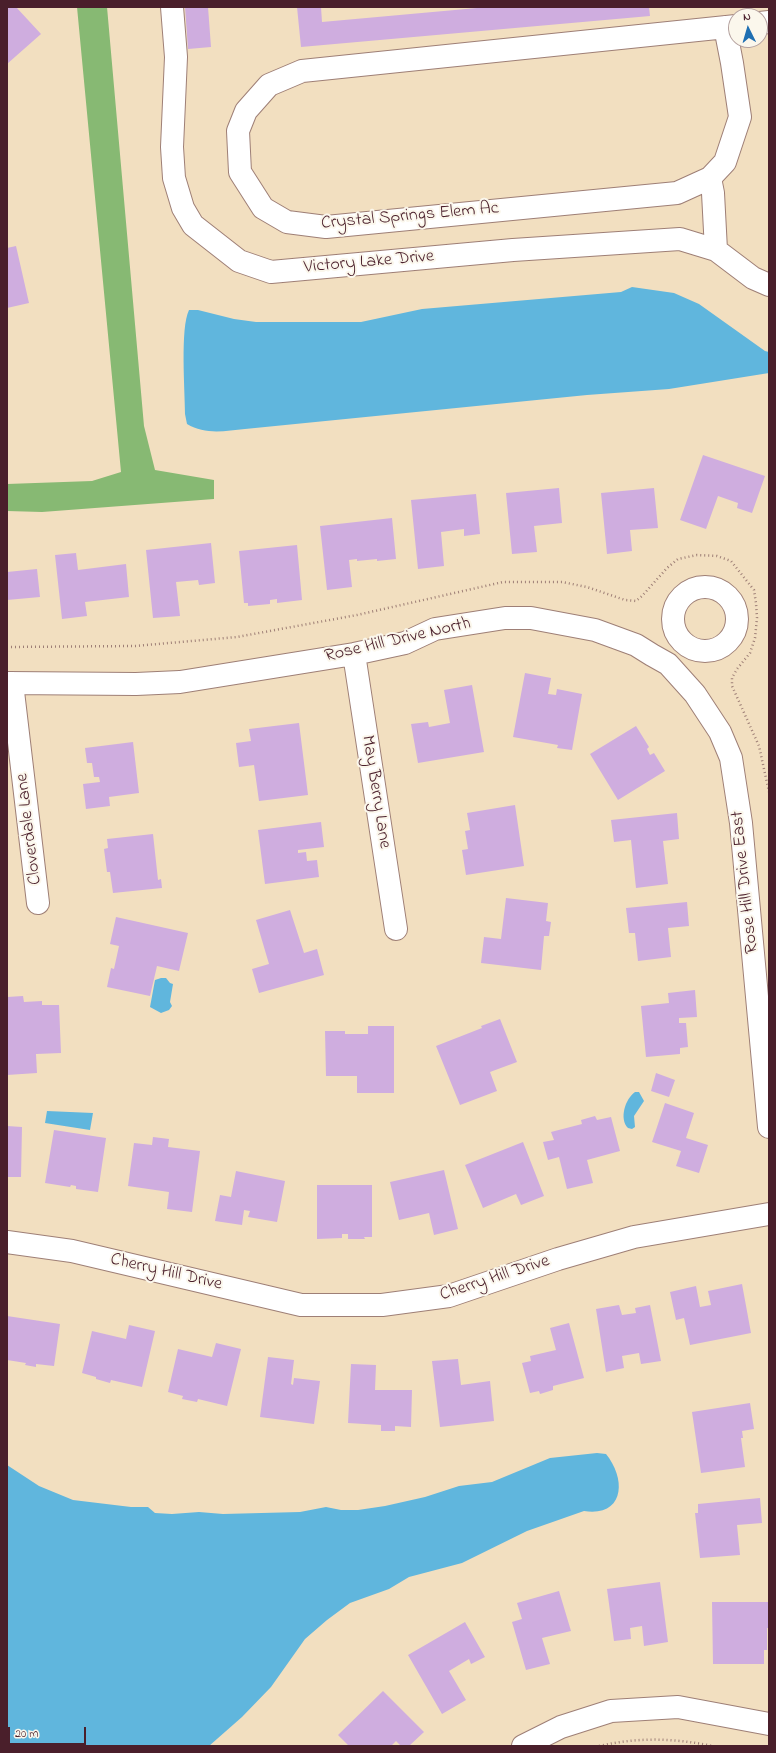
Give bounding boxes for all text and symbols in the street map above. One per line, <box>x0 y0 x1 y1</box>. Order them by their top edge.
north arrow <box>728 8 768 48</box>
text: N <box>743 9 751 25</box>
street label: Crystal Springs Elem Ac <box>320 198 500 236</box>
street label: Victory Lake Drive <box>303 247 435 279</box>
street label: Rose Hill Drive North <box>323 614 473 668</box>
street label: May Berry Lane <box>355 734 395 850</box>
street label: Cloverdale Lane <box>12 772 48 886</box>
street label: Rose Hill Drive East <box>728 810 764 954</box>
street label: Cherry Hill Drive <box>108 1250 224 1296</box>
street label: Cherry Hill Drive <box>437 1251 553 1307</box>
scale bar <box>10 1719 88 1745</box>
text: 20 m <box>15 1725 38 1743</box>

